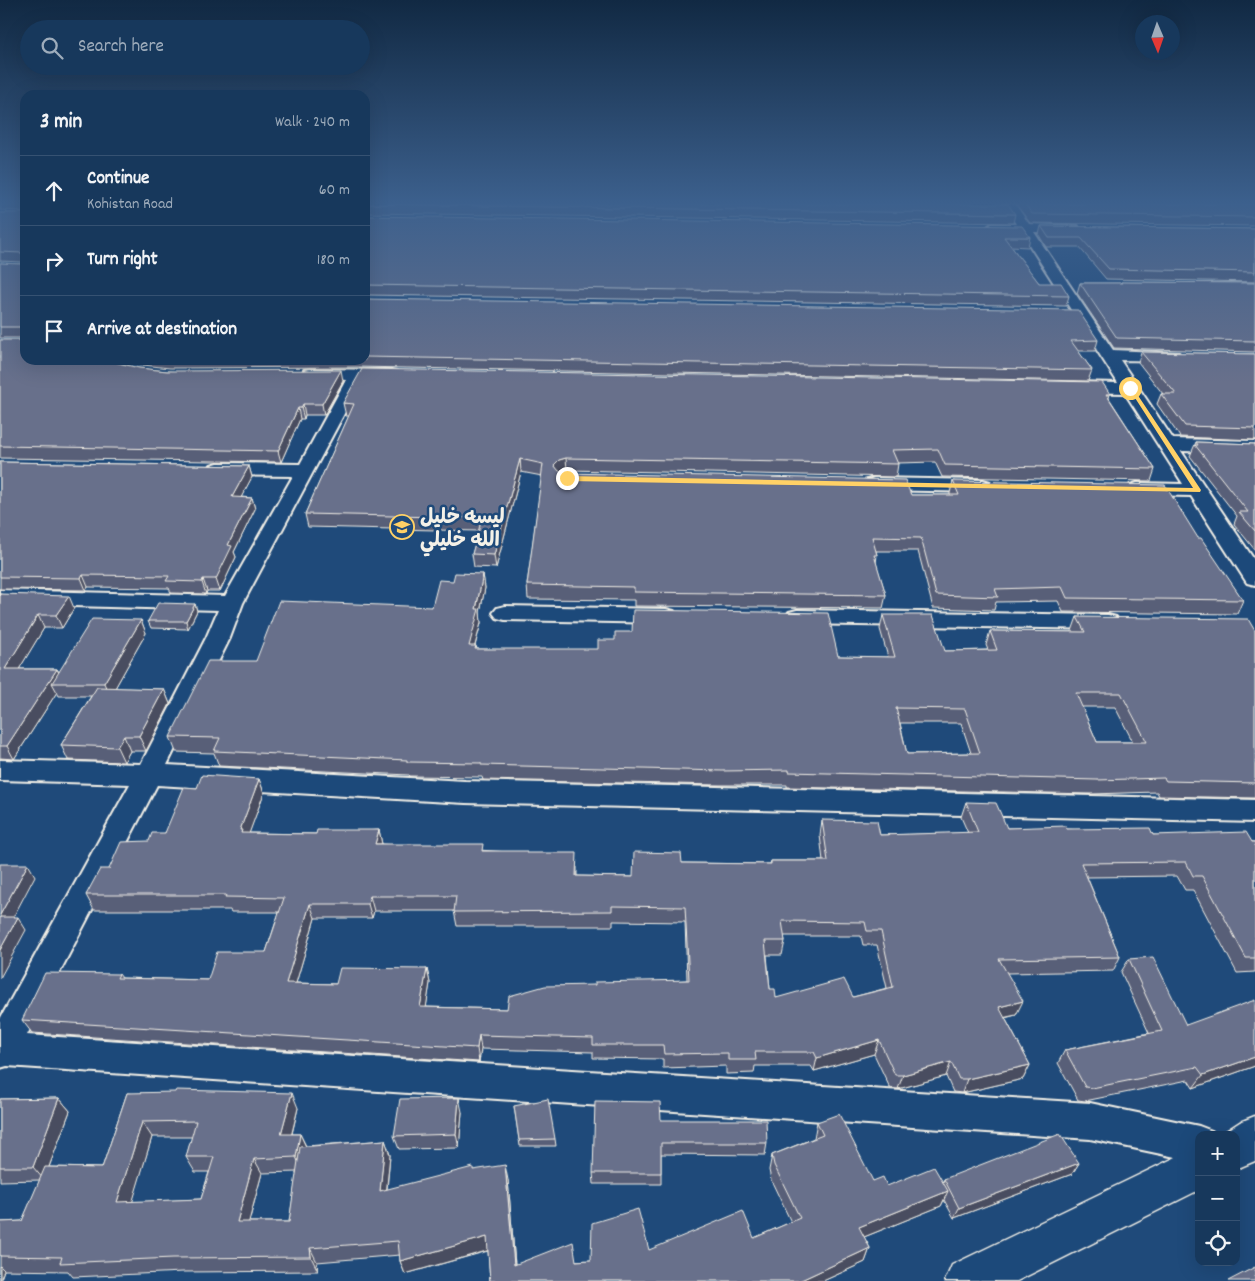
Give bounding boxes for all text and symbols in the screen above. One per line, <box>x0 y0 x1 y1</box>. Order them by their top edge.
north arrow <box>1135 15 1180 60</box>
search box <box>20 20 370 75</box>
icon: search <box>38 34 66 62</box>
text: Search here <box>78 34 164 61</box>
text: 3 min <box>40 108 82 138</box>
text: Walk · 240 m <box>275 111 350 134</box>
text: Continue <box>87 166 149 193</box>
icon: ahead <box>40 177 68 205</box>
text: 60 m <box>319 179 350 202</box>
text: Kohistan Road <box>87 193 173 216</box>
icon: right <box>40 247 68 275</box>
text: Turn right <box>87 247 158 274</box>
text: 180 m <box>317 249 350 272</box>
icon: arrive <box>40 317 68 345</box>
text: Arrive at destination <box>87 317 237 344</box>
route start <box>1119 377 1142 400</box>
route end <box>556 467 579 490</box>
place label: ليسه خليل الله خليلي <box>420 505 505 557</box>
school or university icon: ليسه خليل الله خليلي <box>389 514 415 540</box>
map controls <box>1195 1131 1240 1266</box>
button: + <box>1195 1131 1240 1176</box>
button: − <box>1195 1176 1240 1221</box>
button: locate <box>1195 1221 1240 1266</box>

